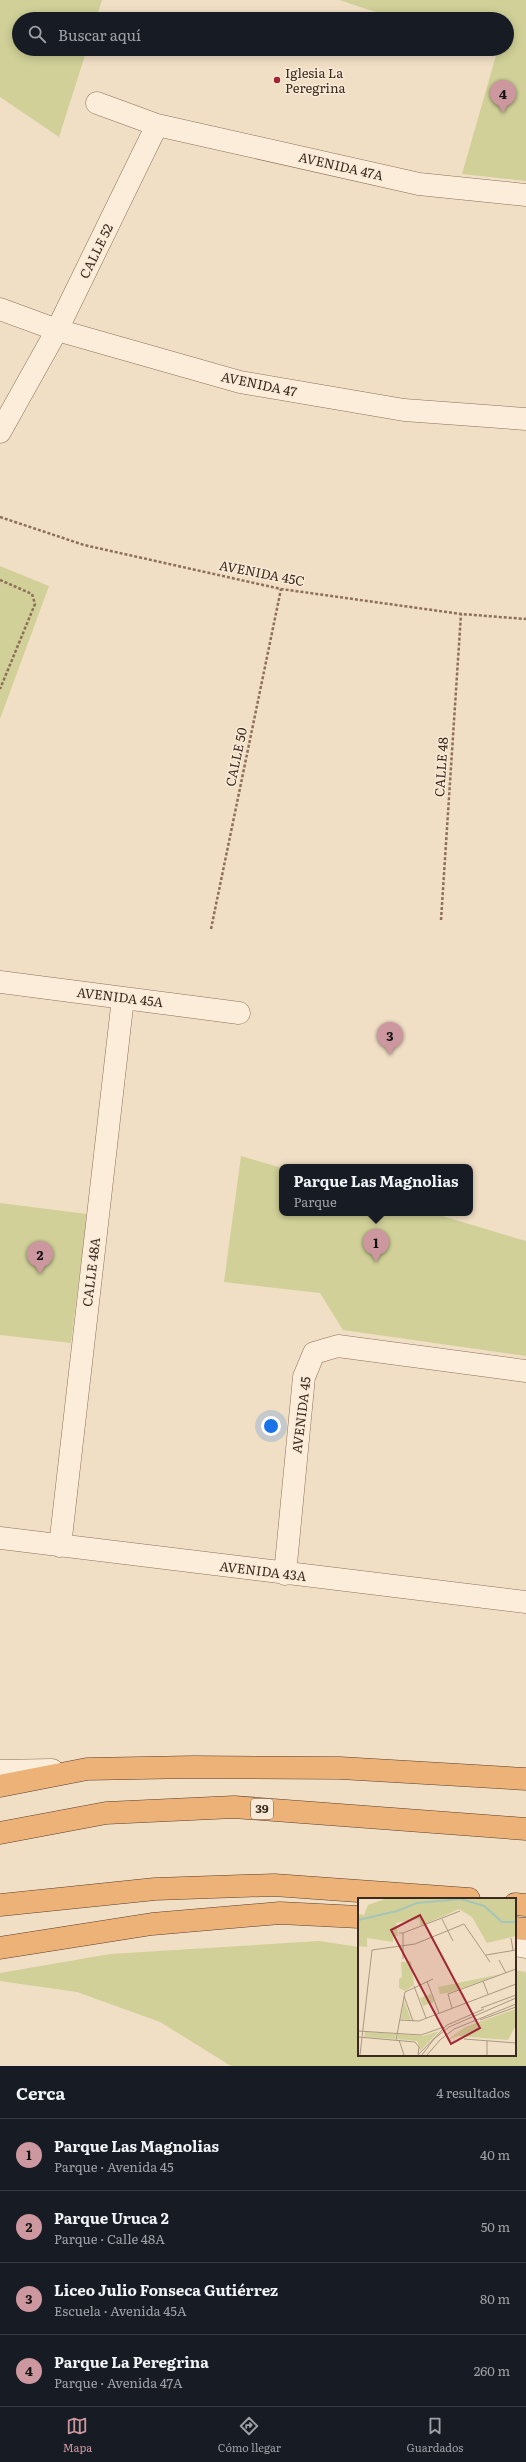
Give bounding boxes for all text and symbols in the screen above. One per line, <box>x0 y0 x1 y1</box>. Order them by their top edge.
search box <box>12 12 514 56</box>
icon: search <box>26 23 48 45</box>
text: Buscar aquí <box>58 23 141 46</box>
place label: Iglesia La Peregrina <box>285 63 346 97</box>
marker: Iglesia La Peregrina <box>272 75 282 85</box>
pin: 4 <box>490 80 516 113</box>
street label: AVENIDA 47A <box>297 147 386 185</box>
street label: CALLE 52 <box>74 220 117 281</box>
street label: AVENIDA 47 <box>220 366 299 401</box>
street label: AVENIDA 45C <box>218 555 306 590</box>
street label: CALLE 50 <box>220 725 251 788</box>
street label: CALLE 48 <box>429 736 452 798</box>
street label: AVENIDA 45A <box>76 982 165 1011</box>
pin: 3 <box>377 1022 403 1055</box>
popup <box>279 1164 473 1216</box>
text: Parque Las Magnolias <box>293 1169 459 1192</box>
text: Parque <box>293 1192 337 1211</box>
pin: 1 <box>363 1229 389 1262</box>
street label: CALLE 48A <box>77 1236 104 1308</box>
pin: 2 <box>27 1241 53 1274</box>
street label: AVENIDA 45 <box>286 1375 315 1455</box>
your location <box>261 1416 281 1436</box>
street label: AVENIDA 43A <box>219 1556 308 1585</box>
road number: 39 <box>251 1799 273 1819</box>
inset map <box>358 1898 516 2056</box>
text: Cerca <box>16 2080 65 2105</box>
text: 4 resultados <box>436 2083 510 2102</box>
text: Parque Las Magnolias <box>54 2134 219 2157</box>
text: 1 <box>26 2145 32 2164</box>
text: 40 m <box>480 2145 510 2164</box>
text: Parque · Avenida 45 <box>54 2157 174 2176</box>
text: Parque Uruca 2 <box>54 2206 169 2229</box>
text: 2 <box>26 2217 32 2236</box>
text: 50 m <box>481 2217 510 2236</box>
text: Parque · Calle 48A <box>54 2229 165 2248</box>
text: Liceo Julio Fonseca Gutiérrez <box>54 2278 278 2301</box>
text: 3 <box>25 2289 33 2308</box>
text: 80 m <box>480 2289 510 2308</box>
text: Escuela · Avenida 45A <box>54 2301 187 2320</box>
text: Parque La Peregrina <box>54 2350 209 2373</box>
text: 4 <box>25 2361 33 2380</box>
text: 260 m <box>474 2361 510 2380</box>
text: Parque · Avenida 47A <box>54 2373 183 2392</box>
tab: Mapa <box>63 2415 92 2455</box>
tab: Cómo llegar <box>218 2415 281 2455</box>
tab: Guardados <box>407 2415 463 2455</box>

